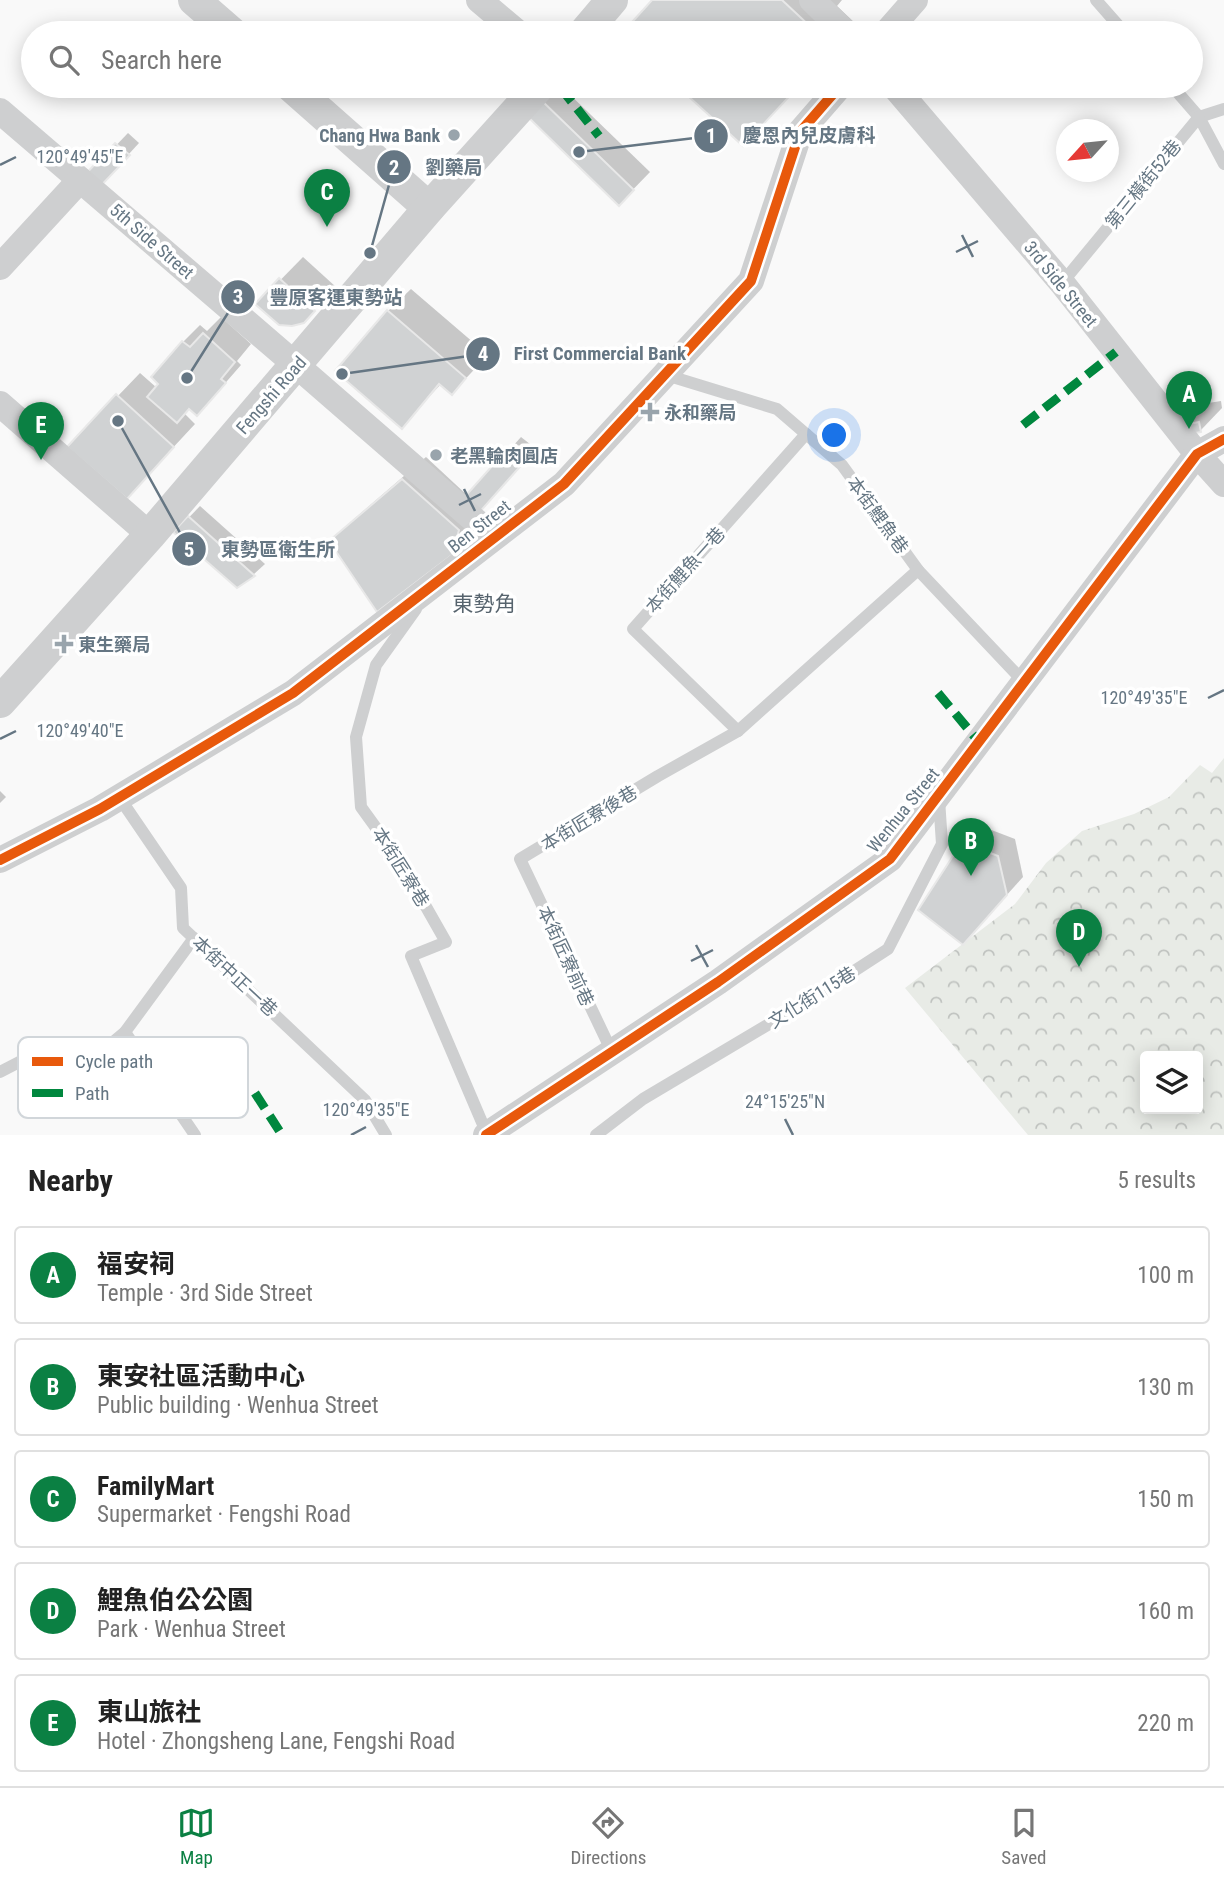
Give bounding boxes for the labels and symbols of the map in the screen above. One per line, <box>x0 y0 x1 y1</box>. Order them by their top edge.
callout: 慶恩內兒皮膚科 <box>693 116 889 156</box>
north arrow <box>1056 119 1119 182</box>
text: 1 <box>706 124 716 148</box>
text: 慶恩內兒皮膚科 <box>742 124 876 147</box>
place label: Chang Hwa Bank <box>319 125 440 146</box>
marker: Chang Hwa Bank <box>446 127 462 143</box>
street label: 第三橫街52巷 <box>1101 136 1185 232</box>
text: 120°49'45"E <box>37 146 123 167</box>
callout: 劉藥局 <box>377 147 497 187</box>
text: 2 <box>389 156 399 180</box>
text: 劉藥局 <box>425 156 483 179</box>
pin: C <box>304 169 350 227</box>
street label: 5th Side Street <box>106 199 198 283</box>
street label: 3rd Side Street <box>1020 237 1102 331</box>
callout: 豐原客運東勢站 <box>221 277 417 317</box>
text: 3 <box>233 285 243 309</box>
text: 豐原客運東勢站 <box>269 286 403 309</box>
callout: First Commercial Bank <box>465 334 700 374</box>
text: 4 <box>478 342 488 366</box>
text: First Commercial Bank <box>514 342 687 365</box>
street label: Fengshi Road <box>232 352 310 438</box>
pin: A <box>1166 371 1212 429</box>
pin: E <box>18 402 64 460</box>
place label: 永和藥局 <box>664 402 736 423</box>
marker: 永和藥局 <box>642 404 658 420</box>
your location <box>817 418 851 452</box>
place label: 老黑輪肉圓店 <box>450 445 558 466</box>
marker: 老黑輪肉圓店 <box>428 447 444 463</box>
street label: 本街鯉魚巷 <box>843 472 913 558</box>
street label: Ben Street <box>444 495 514 557</box>
street label: 本街鯉魚一巷 <box>641 523 729 617</box>
callout: 東勢區衛生所 <box>172 529 349 569</box>
text: 5 <box>184 538 194 562</box>
text: 東勢區衛生所 <box>221 538 335 561</box>
district label: 東勢角 <box>453 592 516 616</box>
place label: 東生藥局 <box>78 634 150 655</box>
marker: 東生藥局 <box>56 636 72 652</box>
text: 120°49'35"E <box>1101 687 1187 708</box>
text: 120°49'40"E <box>37 720 123 741</box>
street label: Wenhua Street <box>862 763 944 857</box>
street label: 本街匠寮後巷 <box>537 781 641 855</box>
pin: B <box>948 818 994 876</box>
street label: 本街匠寮巷 <box>368 823 434 911</box>
street label: 本街匠寮前巷 <box>534 903 598 1009</box>
pin: D <box>1056 909 1102 967</box>
street label: 本街中正一巷 <box>188 931 282 1021</box>
street label: 文化街115巷 <box>765 962 859 1032</box>
legend <box>18 1037 248 1118</box>
text: Cycle path <box>75 1050 153 1073</box>
text: Path <box>75 1082 109 1105</box>
text: 24°15'25"N <box>745 1091 825 1112</box>
text: 120°49'35"E <box>323 1099 409 1120</box>

